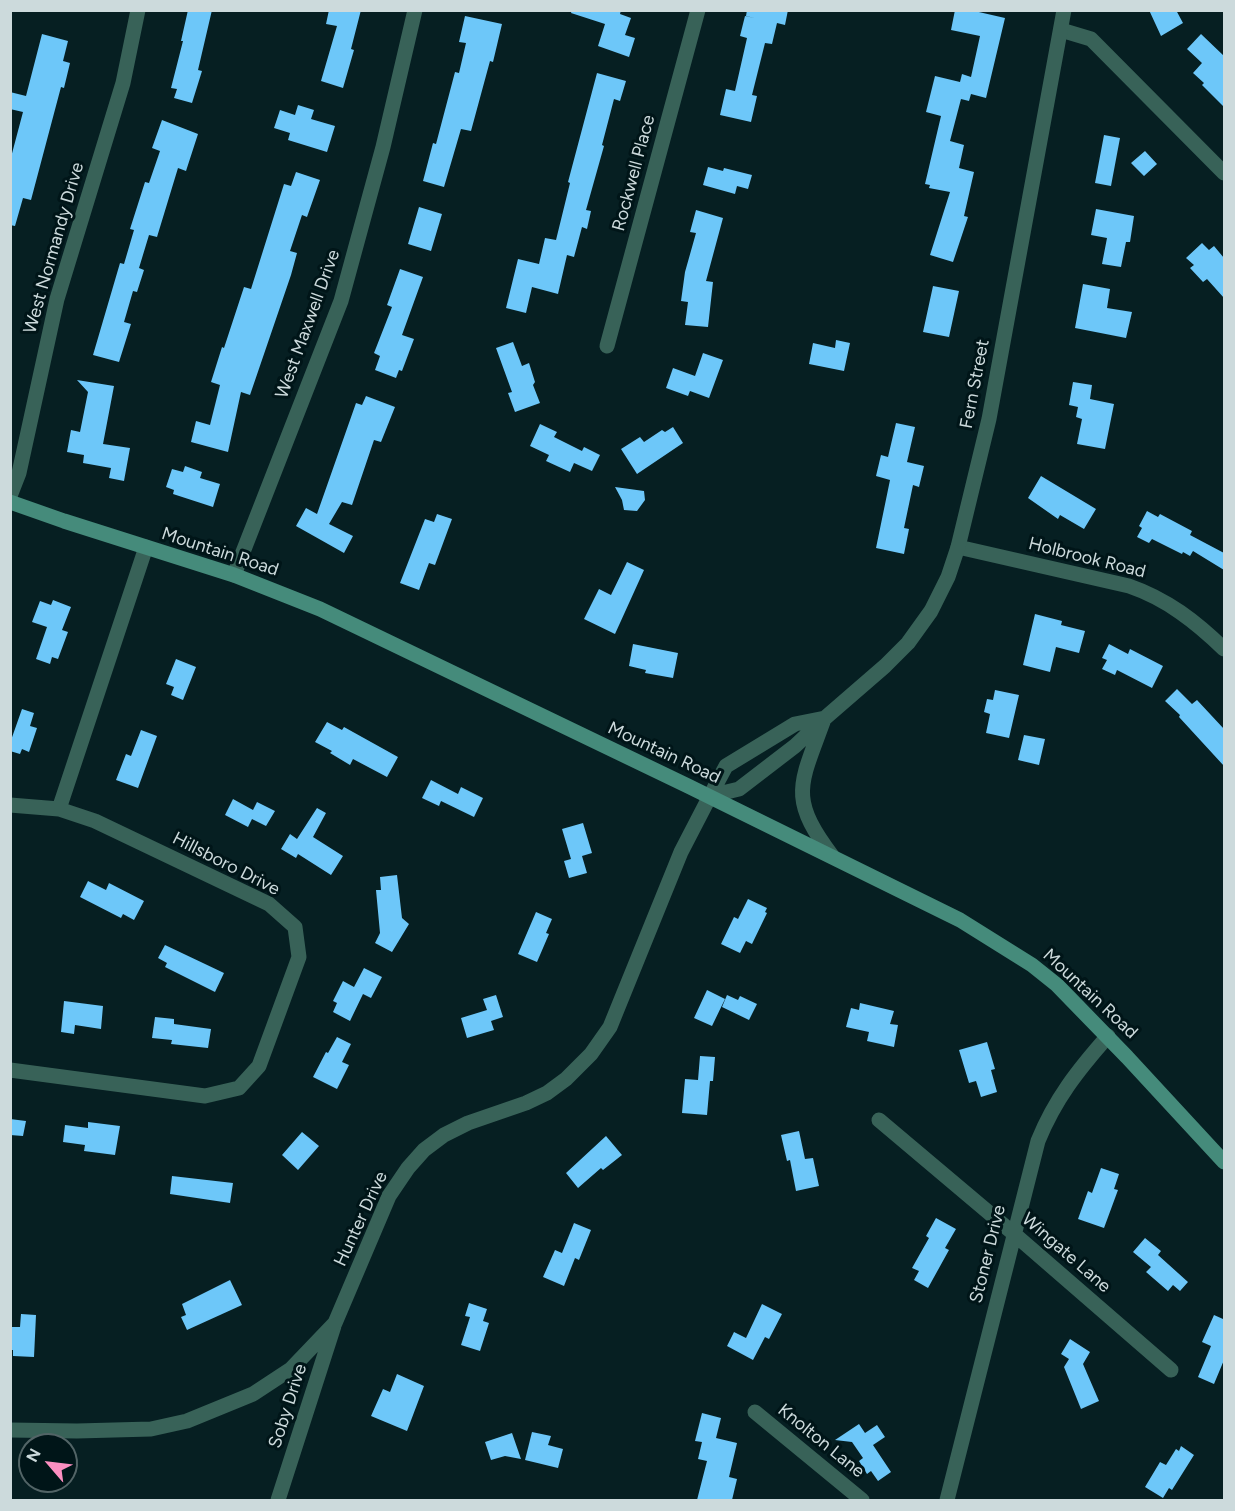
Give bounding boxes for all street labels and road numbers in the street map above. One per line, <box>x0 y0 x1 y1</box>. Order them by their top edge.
street label: Rockwell Place <box>608 113 660 233</box>
street label: West Normandy Drive <box>19 160 89 336</box>
street label: West Maxwell Drive <box>271 247 345 401</box>
street label: Fern Street <box>956 338 994 430</box>
street label: Mountain Road <box>159 523 281 581</box>
street label: Holbrook Road <box>1026 533 1148 583</box>
street label: Mountain Road <box>604 717 724 789</box>
street label: Hillsboro Drive <box>169 828 283 900</box>
street label: Mountain Road <box>1038 945 1142 1043</box>
street label: Hunter Drive <box>330 1168 392 1270</box>
street label: Stoner Drive <box>965 1203 1011 1305</box>
street label: Wingate Lane <box>1017 1209 1115 1297</box>
street label: Soby Drive <box>264 1361 312 1451</box>
street label: Knolton Lane <box>773 1399 869 1483</box>

